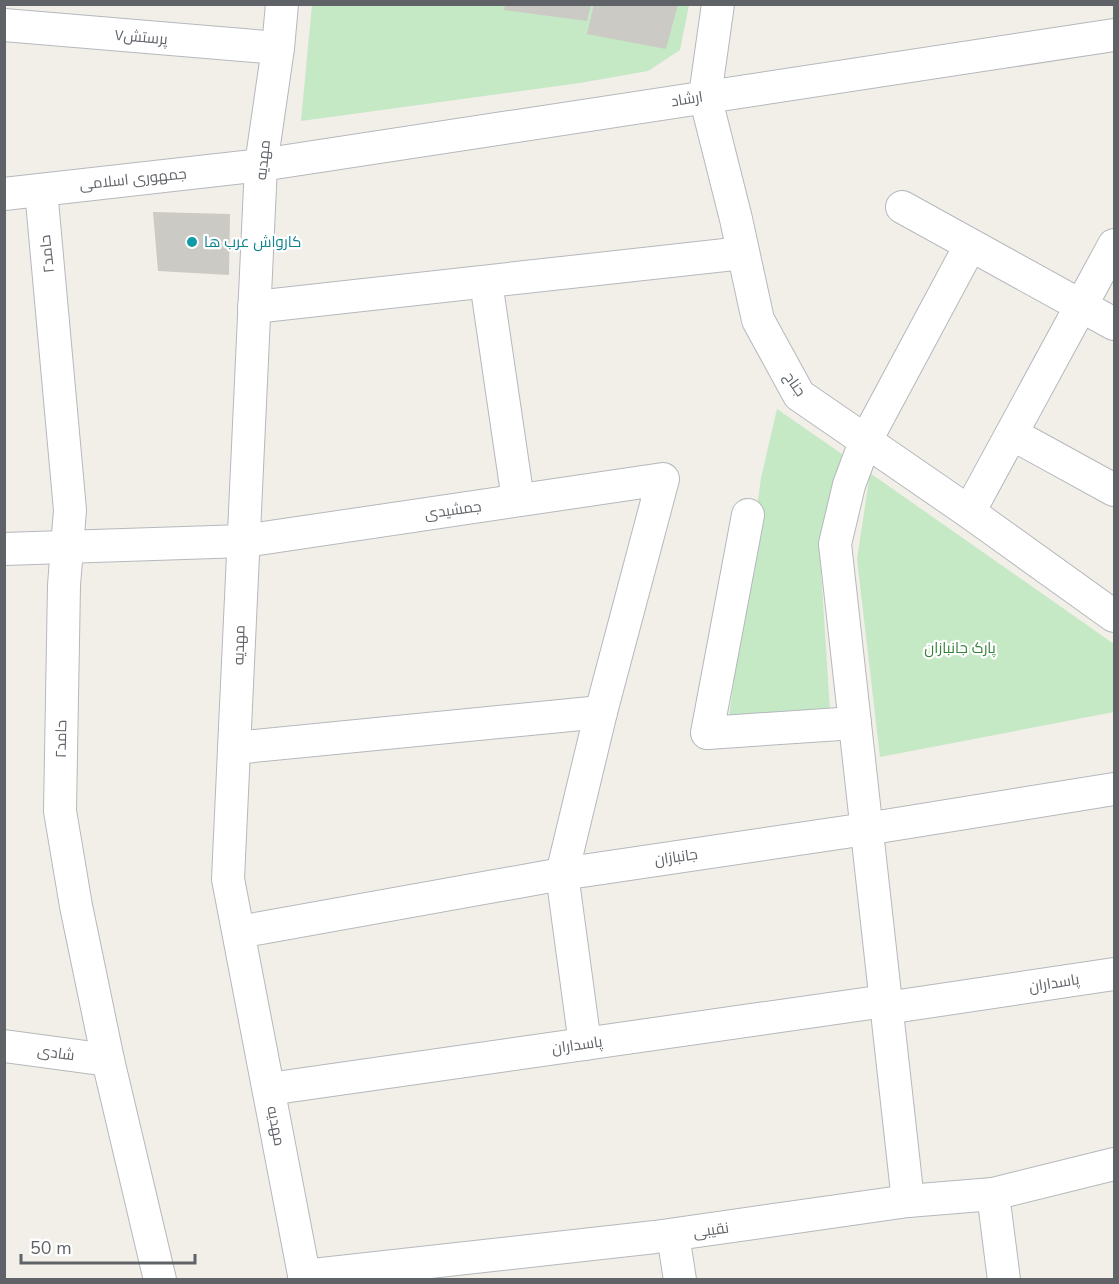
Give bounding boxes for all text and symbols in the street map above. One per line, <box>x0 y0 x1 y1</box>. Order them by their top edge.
street label: پرستش۷ <box>114 25 168 49</box>
street label: ارشاد <box>670 87 704 111</box>
street label: مهدیه <box>251 139 275 181</box>
street label: جمهوری اسلامی <box>78 163 188 195</box>
place label: کارواش عرب ها <box>204 232 301 252</box>
street label: حامد۲ <box>35 234 59 274</box>
marker: کارواش عرب ها <box>185 235 199 249</box>
street label: جناح <box>779 368 811 401</box>
street label: جمشیدی <box>423 496 483 524</box>
street label: مهدیه <box>228 625 250 665</box>
park label: پارک جانبازان <box>924 638 996 658</box>
street label: حامد۲ <box>51 720 71 758</box>
street label: جانبازان <box>653 844 699 870</box>
street label: پاسداران <box>1027 969 1081 997</box>
street label: پاسداران <box>550 1032 604 1058</box>
street label: شادی <box>36 1040 76 1066</box>
street label: مهدیه <box>262 1104 290 1148</box>
street label: نقیبی <box>692 1218 730 1242</box>
scale bar <box>21 1227 195 1265</box>
text: 50 m <box>30 1236 72 1260</box>

